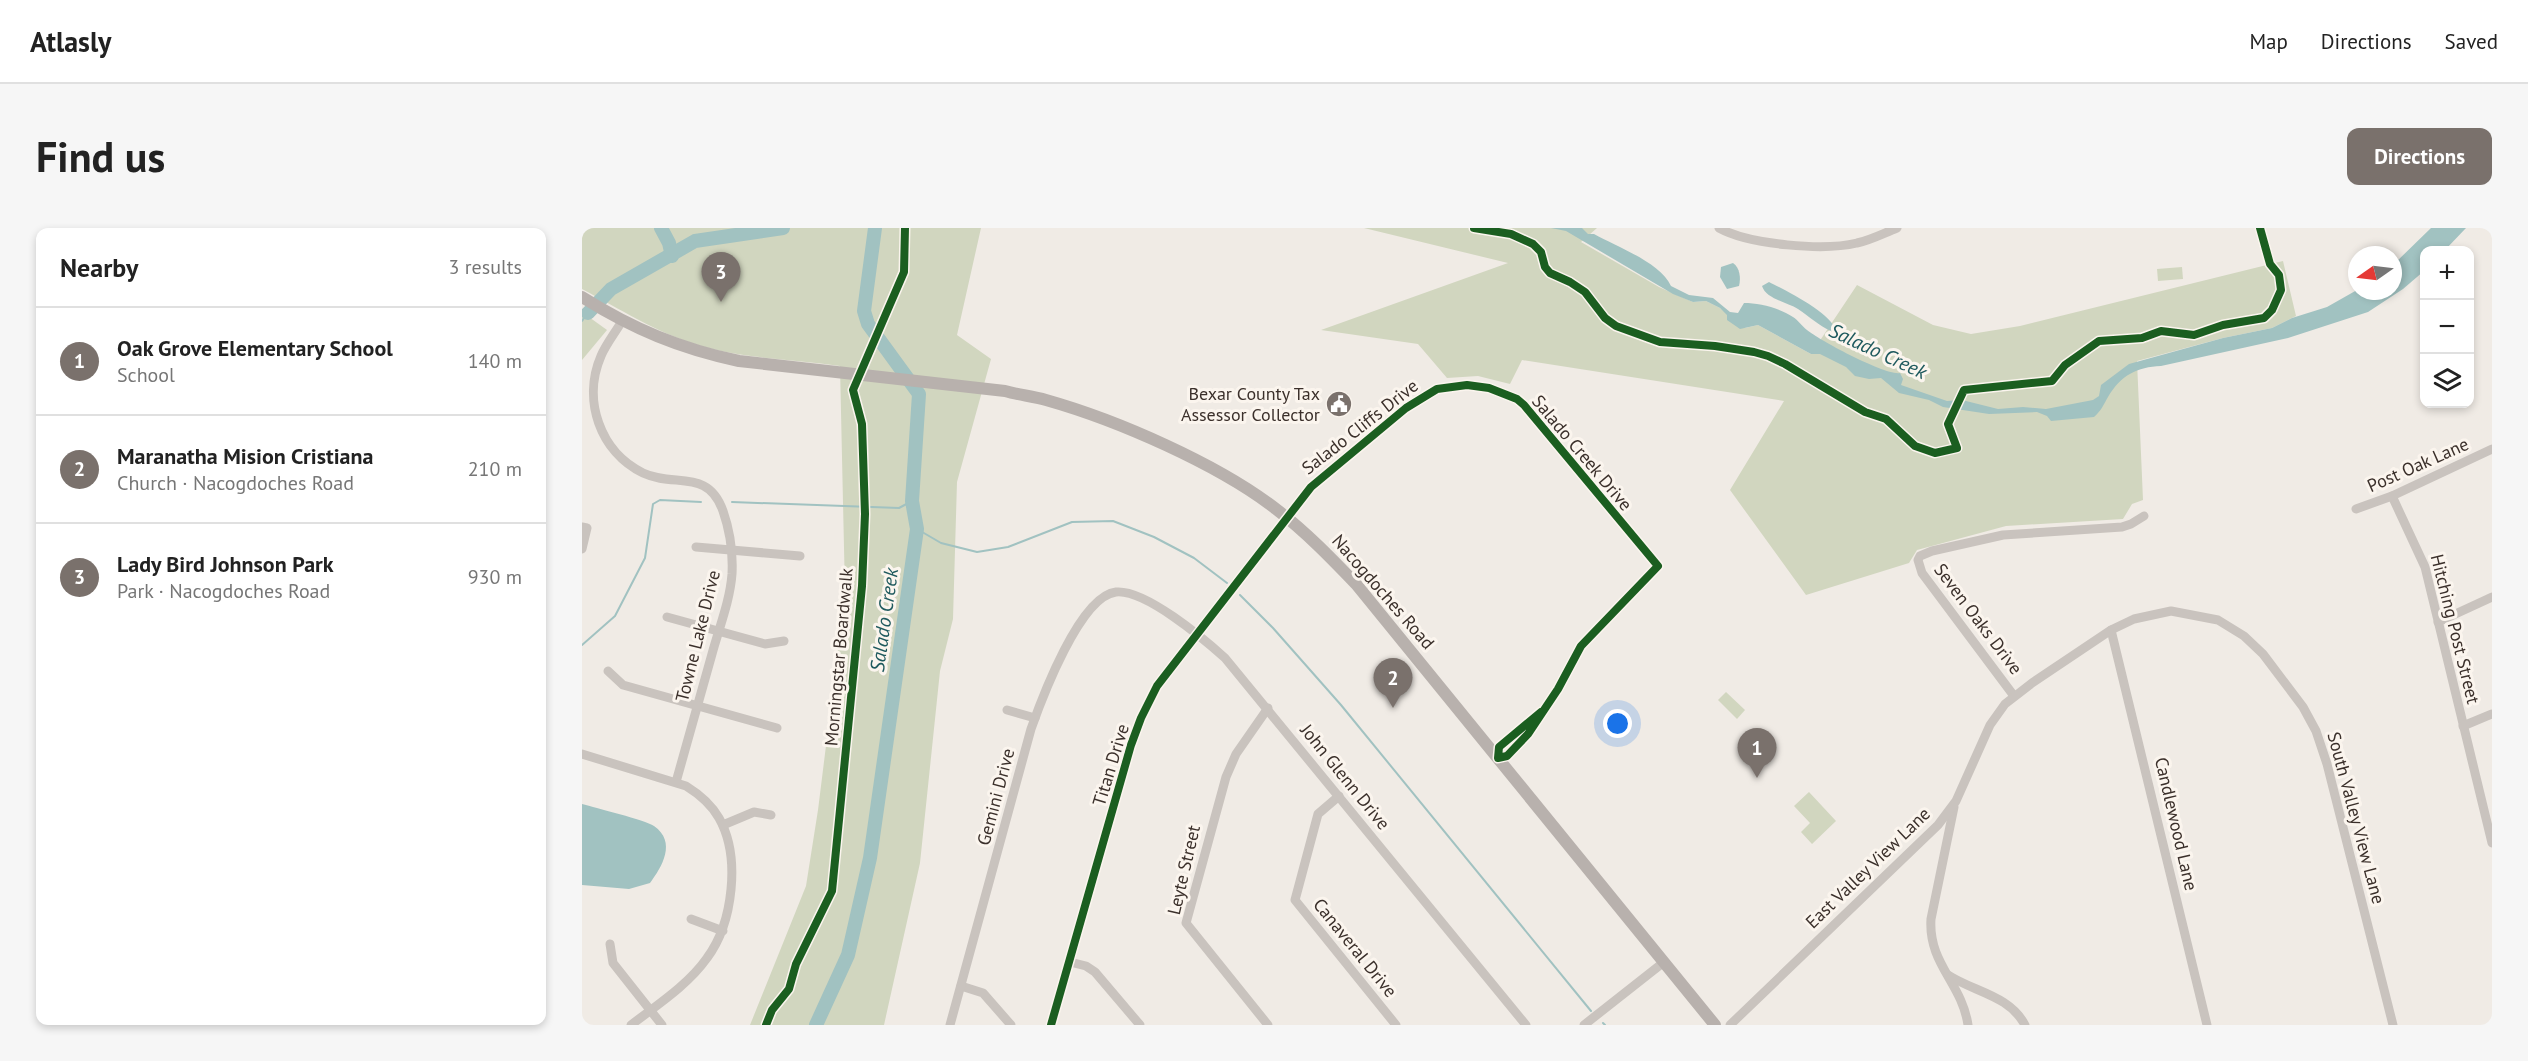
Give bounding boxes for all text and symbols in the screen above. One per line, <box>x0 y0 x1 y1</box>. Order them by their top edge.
text: Atlasly <box>30 23 112 60</box>
text: Map <box>2249 28 2288 55</box>
text: Directions <box>2321 28 2412 55</box>
text: Saved <box>2445 28 2498 55</box>
button: Directions <box>2347 128 2492 185</box>
text: Find us <box>36 129 165 184</box>
north arrow <box>2348 246 2402 300</box>
map controls <box>2420 246 2474 408</box>
button: + <box>2420 246 2474 300</box>
text: Nearby <box>60 251 138 284</box>
pin: 3 <box>702 253 740 302</box>
text: 3 results <box>449 254 522 280</box>
button: − <box>2420 300 2474 354</box>
water label: Salado Creek <box>1825 317 1932 385</box>
text: Oak Grove Elementary School <box>117 334 393 362</box>
text: 1 <box>74 348 85 374</box>
text: 140 m <box>468 348 522 374</box>
button: layers <box>2420 354 2474 408</box>
text: School <box>117 362 175 388</box>
street label: Salado Cliffs Drive <box>1297 374 1422 479</box>
place label: Bexar County Tax Assessor Collector <box>1181 382 1320 426</box>
public building icon: Bexar County Tax Assessor Collector <box>1324 389 1354 419</box>
street label: Salado Creek Drive <box>1527 390 1638 515</box>
street label: Post Oak Lane <box>2364 432 2472 497</box>
text: Maranatha Mision Cristiana <box>117 442 373 470</box>
text: 2 <box>74 456 85 482</box>
text: 210 m <box>468 456 522 482</box>
text: Church · Nacogdoches Road <box>117 470 354 496</box>
street label: Nacogdoches Road <box>1327 529 1440 654</box>
text: Lady Bird Johnson Park <box>117 550 334 578</box>
street label: Hitching Post Street <box>2426 552 2485 706</box>
street label: Seven Oaks Drive <box>1929 559 2028 679</box>
text: 3 <box>74 564 85 590</box>
text: 930 m <box>468 564 522 590</box>
water label: Salado Creek <box>864 565 904 674</box>
street label: Morningstar Boardwalk <box>819 567 858 747</box>
street label: Towne Lake Drive <box>670 568 725 704</box>
text: Park · Nacogdoches Road <box>117 578 330 604</box>
pin: 2 <box>1374 658 1412 708</box>
your location <box>1603 709 1632 738</box>
street label: John Glenn Drive <box>1295 718 1395 834</box>
street label: Titan Drive <box>1087 721 1134 809</box>
pin: 1 <box>1738 728 1776 778</box>
street label: South Valley View Lane <box>2322 729 2391 906</box>
street label: Gemini Drive <box>972 746 1019 848</box>
street label: Candlewood Lane <box>2150 755 2203 893</box>
street label: East Valley View Lane <box>1800 802 1935 933</box>
street label: Leyte Street <box>1162 823 1205 917</box>
street label: Canaveral Drive <box>1308 894 1402 1002</box>

